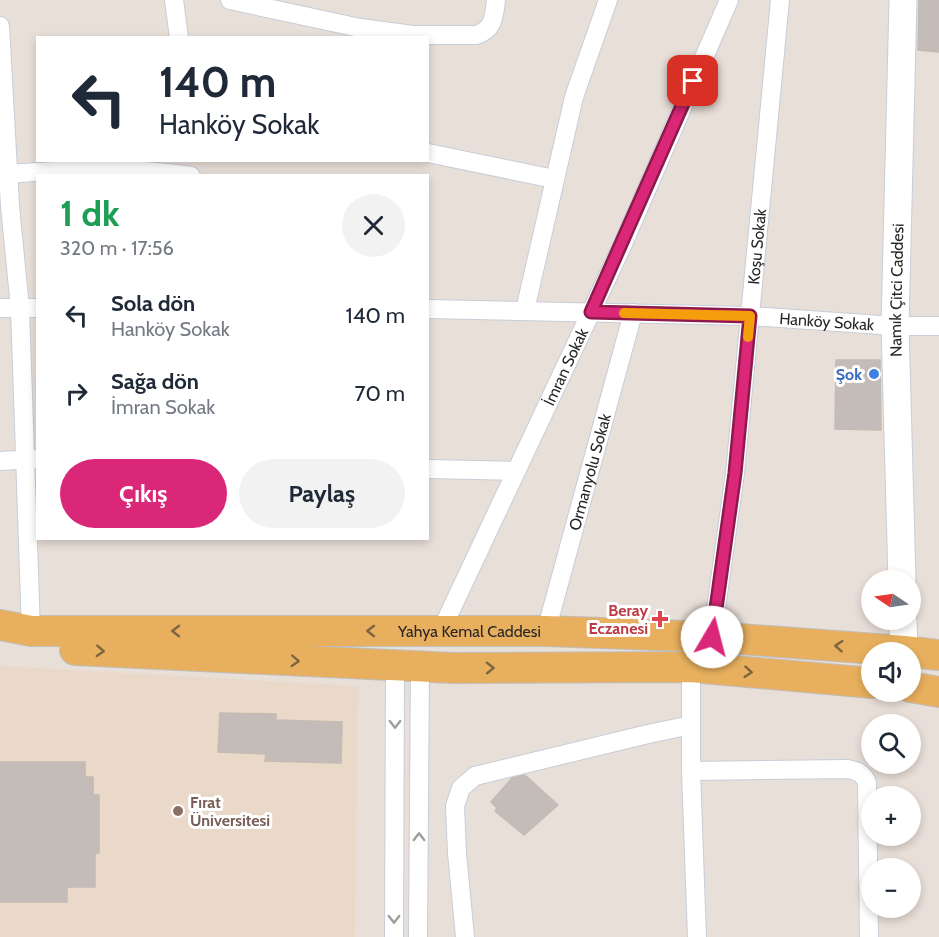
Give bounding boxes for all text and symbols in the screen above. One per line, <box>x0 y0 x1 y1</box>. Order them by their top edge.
pin <box>667 55 718 106</box>
text: 140 m <box>159 56 276 108</box>
icon: left <box>60 60 138 138</box>
icon: arrive <box>676 64 709 97</box>
text: Hanköy Sokak <box>159 108 319 141</box>
text: 1 dk <box>60 191 119 235</box>
button: close <box>342 194 405 257</box>
street label: Koşu Sokak <box>744 207 770 285</box>
street label: Namık Çitci Caddesi <box>886 223 908 357</box>
text: 320 m · 17:56 <box>60 236 174 260</box>
text: Sola dön <box>111 290 195 317</box>
icon: left <box>60 299 93 332</box>
text: 140 m <box>346 302 405 329</box>
street label: Hanköy Sokak <box>779 309 876 335</box>
text: Hanköy Sokak <box>111 317 230 341</box>
street label: İmran Sokak <box>539 324 592 409</box>
place label: Şok <box>836 365 862 384</box>
marker: Şok <box>867 367 881 381</box>
text: Sağa dön <box>111 368 199 395</box>
icon: right <box>60 377 93 410</box>
text: 70 m <box>355 380 405 407</box>
text: İmran Sokak <box>111 395 215 419</box>
street label: Ormanyolu Sokak <box>565 411 615 533</box>
button: Çıkış <box>60 459 227 528</box>
button: Paylaş <box>239 459 405 528</box>
north arrow <box>861 570 921 630</box>
map controls <box>861 570 921 918</box>
place label: Beray Eczanesi <box>589 601 648 638</box>
position arrow <box>680 605 744 669</box>
marker: Beray Eczanesi <box>653 612 667 626</box>
street label: Yahya Kemal Caddesi <box>397 622 541 641</box>
one-way arrow <box>172 625 181 637</box>
one-way arrow <box>367 625 376 637</box>
one-way arrow <box>834 640 843 653</box>
button: sound <box>861 642 921 702</box>
one-way arrow <box>96 644 105 657</box>
one-way arrow <box>291 654 300 667</box>
one-way arrow <box>485 662 494 674</box>
one-way arrow <box>743 665 752 678</box>
button: search <box>861 714 921 774</box>
one-way arrow <box>389 719 401 728</box>
button: + <box>861 786 921 846</box>
place label: Fırat Üniversitesi <box>190 793 270 830</box>
marker: Fırat Üniversitesi <box>171 804 185 818</box>
one-way arrow <box>413 832 425 841</box>
button: − <box>861 858 921 918</box>
one-way arrow <box>388 914 400 923</box>

